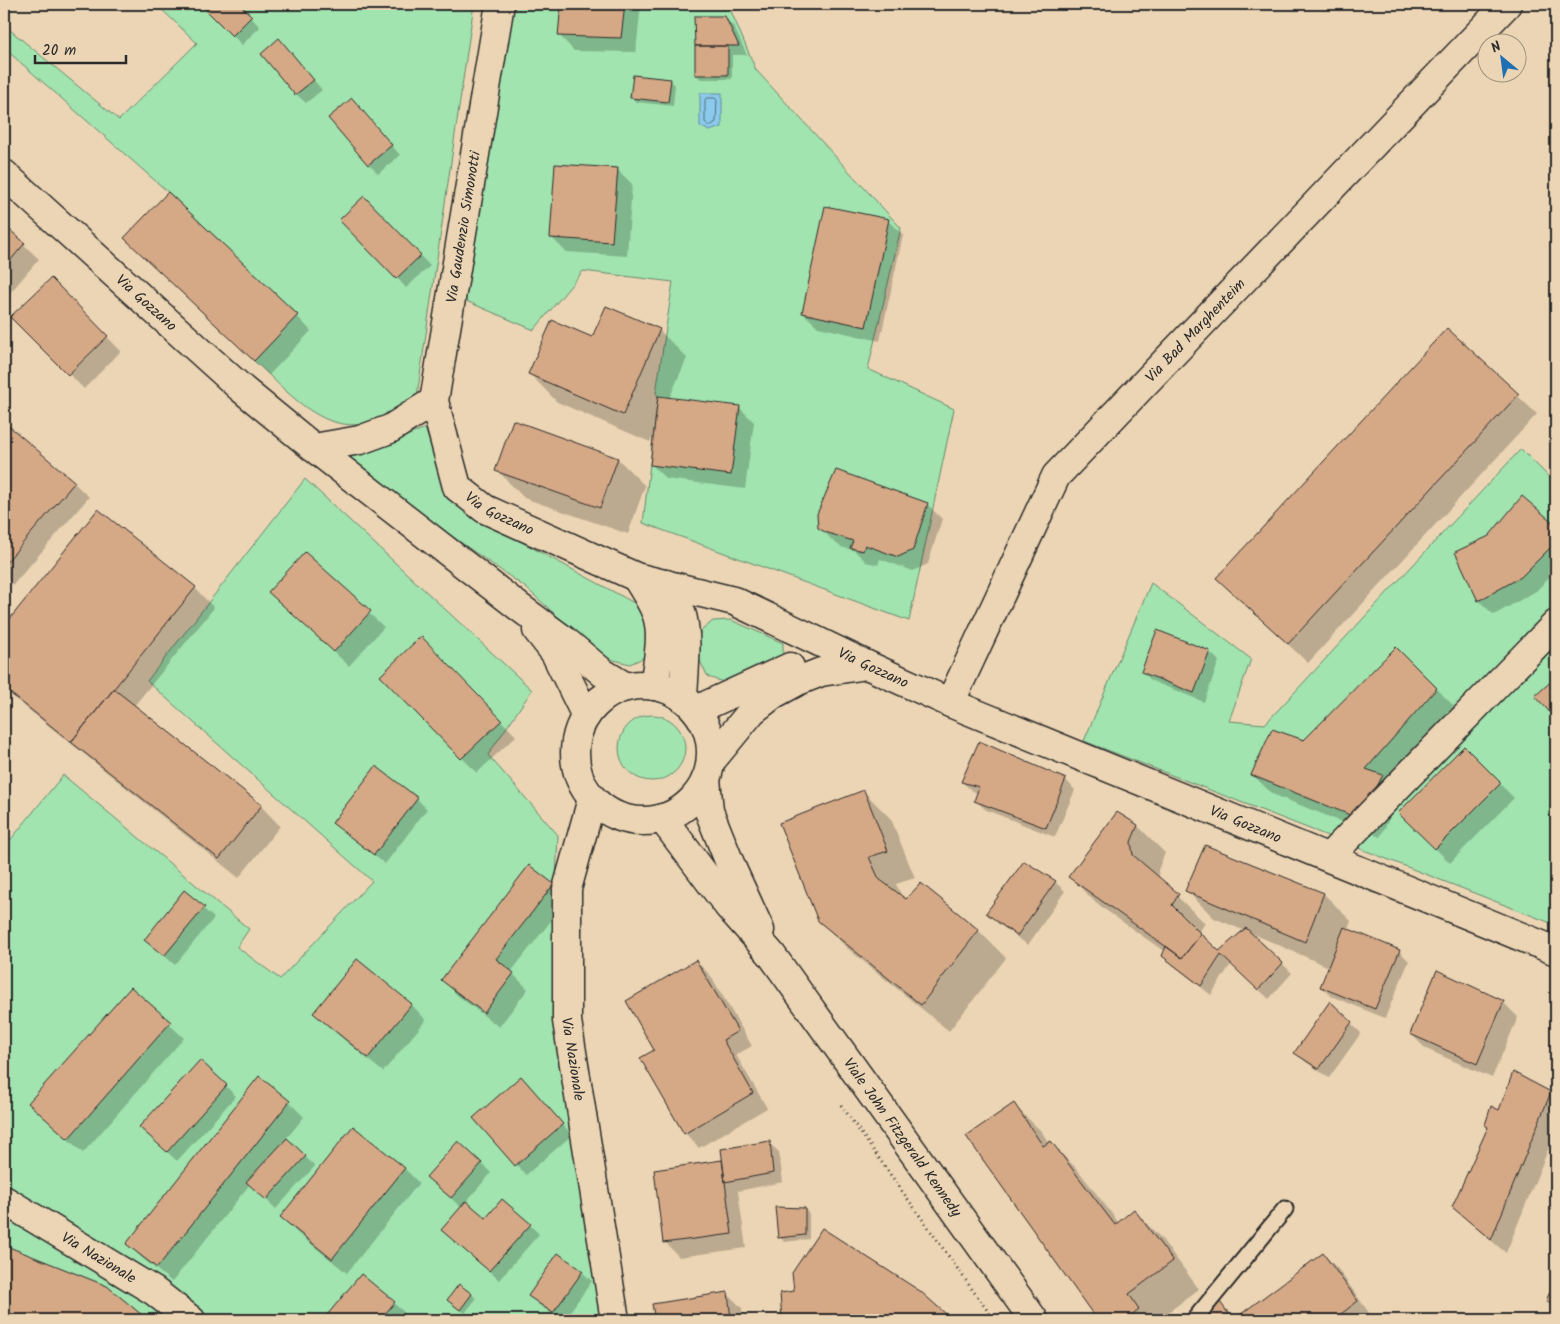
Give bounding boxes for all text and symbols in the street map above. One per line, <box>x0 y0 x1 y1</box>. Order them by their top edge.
scale bar <box>35 32 126 64</box>
north arrow <box>1478 32 1528 82</box>
text: N <box>1487 36 1506 59</box>
text: 20 m <box>42 39 76 63</box>
street label: Via Gaudenzio Simonotti <box>440 148 488 305</box>
street label: Via Gozzano <box>110 269 182 338</box>
street label: Via Bad Marghenteim <box>1140 273 1252 389</box>
street label: Via Gozzano <box>459 486 538 543</box>
street label: Via Gozzano <box>833 642 912 695</box>
street label: Via Gozzano <box>1206 799 1285 850</box>
street label: Via Nazionale <box>554 1016 591 1103</box>
street label: Viale John Fitzgerald Kennedy <box>836 1053 968 1223</box>
street label: Via Nazionale <box>56 1226 141 1291</box>

